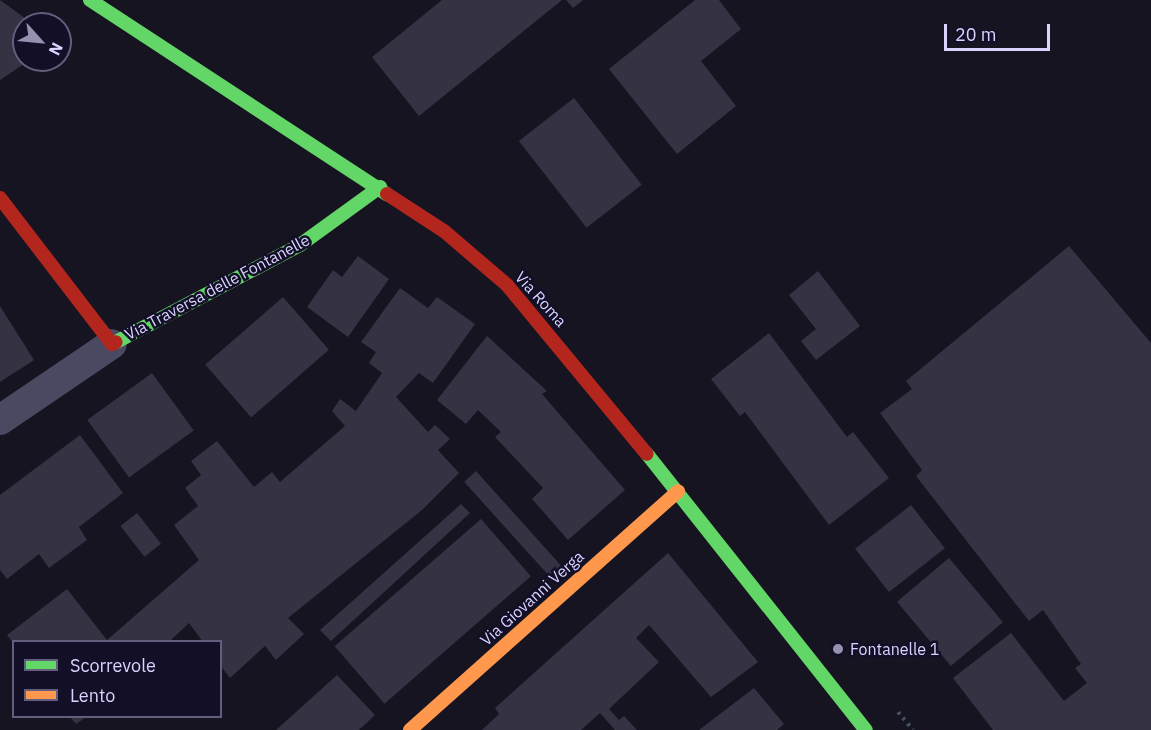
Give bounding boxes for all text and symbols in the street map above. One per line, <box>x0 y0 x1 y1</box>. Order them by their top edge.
north arrow <box>12 12 72 72</box>
scale bar <box>947 12 1054 50</box>
text: 20 m <box>955 23 997 46</box>
text: N <box>45 40 68 59</box>
street label: Via Traversa delle Fontanelle <box>121 230 313 344</box>
street label: Via Roma <box>511 267 571 331</box>
street label: Via Giovanni Verga <box>476 546 588 650</box>
place label: Fontanelle 1 <box>850 639 939 659</box>
legend <box>12 640 222 718</box>
marker: Fontanelle 1 <box>831 642 845 656</box>
text: Scorrevole <box>70 654 156 677</box>
text: Lento <box>70 684 115 707</box>

